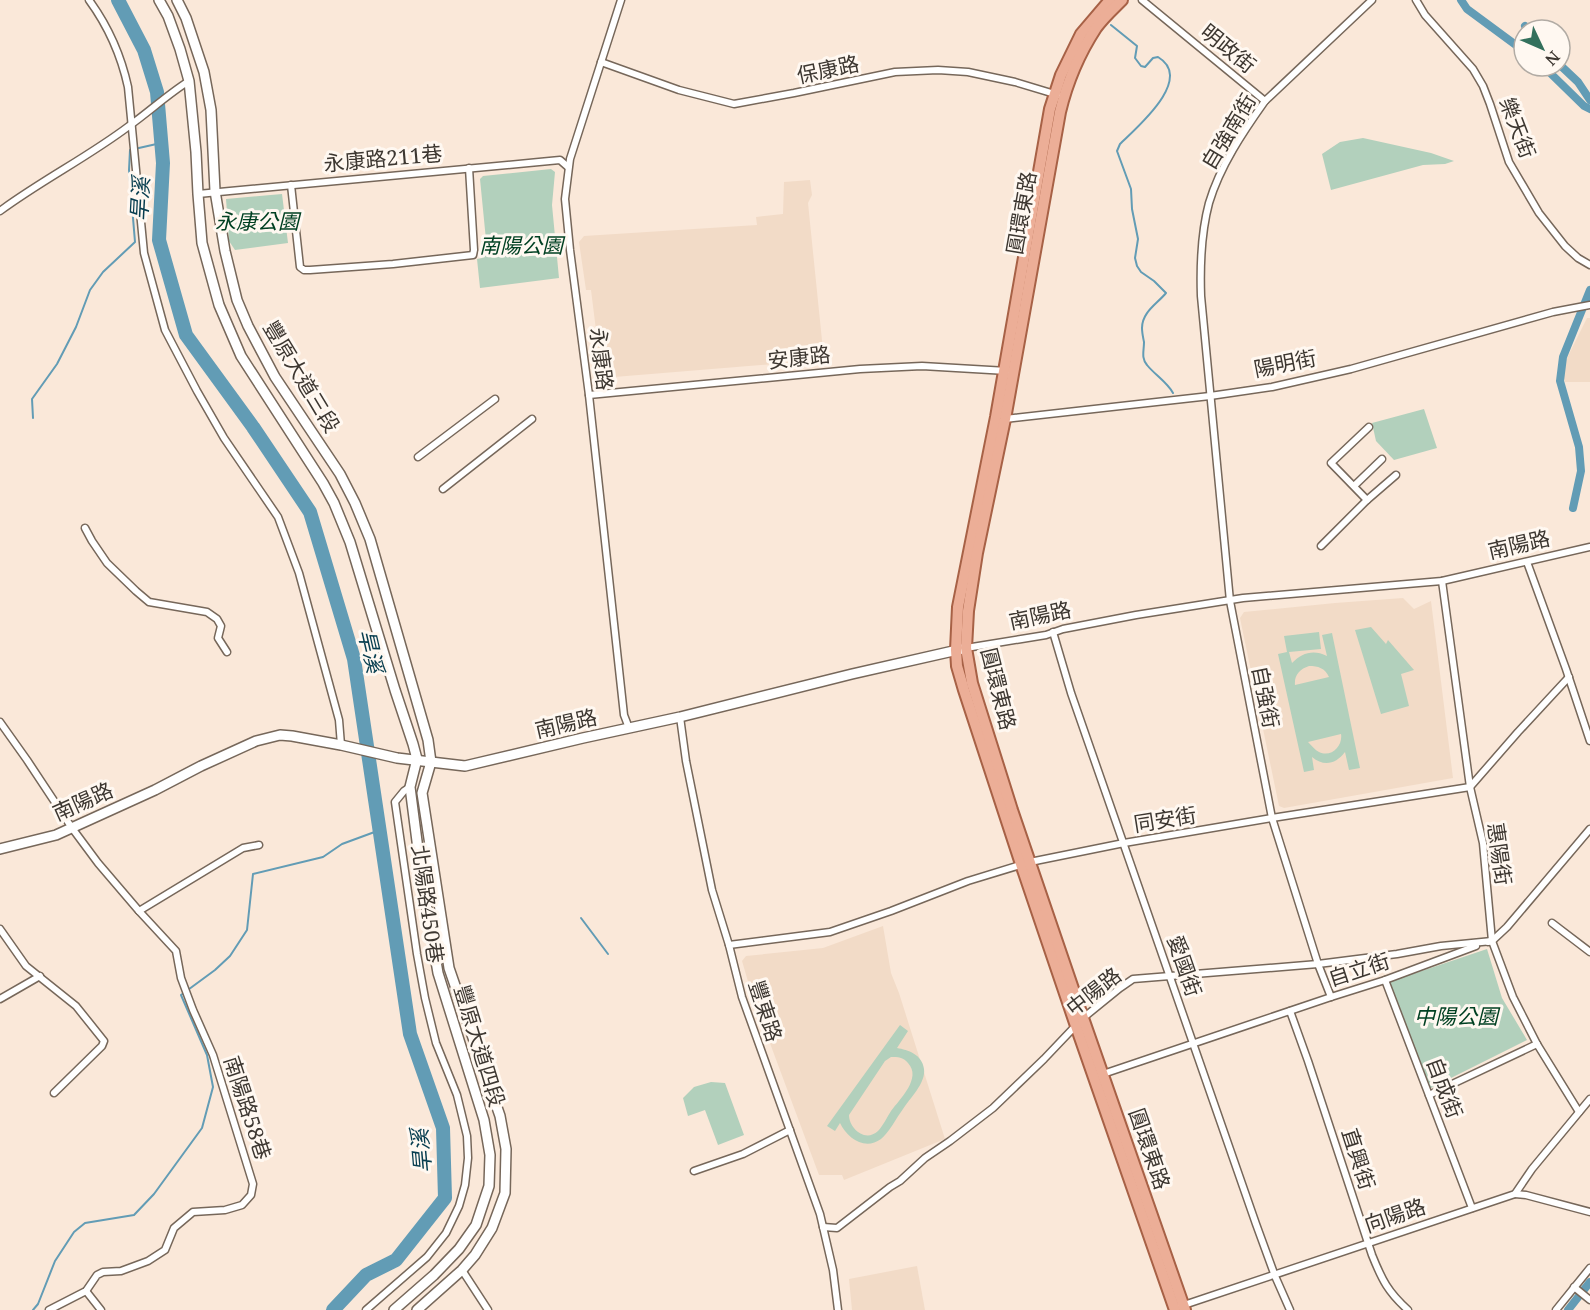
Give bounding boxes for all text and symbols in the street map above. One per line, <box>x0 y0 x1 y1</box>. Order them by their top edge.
street label: 明政街 <box>1195 18 1262 79</box>
north arrow <box>1512 18 1572 78</box>
text: N <box>1540 46 1565 71</box>
street label: 保康路 <box>794 49 862 89</box>
street label: 自強南街 <box>1195 88 1262 175</box>
street label: 樂天街 <box>1494 93 1542 162</box>
street label: 永康路211巷 <box>322 139 444 177</box>
street label: 圓環東路 <box>1000 169 1042 257</box>
water label: 旱溪 <box>123 173 155 222</box>
park label: 永康公園 <box>215 207 302 235</box>
park label: 南陽公園 <box>479 231 566 259</box>
street label: 豐原大道三段 <box>257 315 346 438</box>
street label: 永康路 <box>584 326 620 392</box>
street label: 安康路 <box>766 340 832 374</box>
street label: 陽明街 <box>1251 343 1318 383</box>
street label: 南陽路 <box>1485 523 1553 565</box>
street label: 南陽路 <box>1006 595 1074 635</box>
water label: 旱溪 <box>352 626 392 679</box>
street label: 圓環東路 <box>975 645 1023 733</box>
street label: 自強街 <box>1246 663 1286 730</box>
street label: 南陽路 <box>532 702 600 744</box>
street label: 南陽路 <box>48 775 117 827</box>
street label: 同安街 <box>1132 800 1198 838</box>
street label: 惠陽街 <box>1482 821 1518 887</box>
street label: 北陽路450巷 <box>406 843 450 965</box>
street label: 愛國街 <box>1161 931 1208 1000</box>
street label: 自立街 <box>1324 946 1393 992</box>
street label: 中陽路 <box>1060 961 1127 1022</box>
street label: 豐東路 <box>743 976 789 1045</box>
street label: 豐原大道四段 <box>448 981 512 1110</box>
park label: 中陽公園 <box>1414 1002 1501 1030</box>
street label: 南陽路58巷 <box>218 1052 278 1163</box>
street label: 自成街 <box>1421 1053 1469 1122</box>
street label: 圓環東路 <box>1123 1104 1177 1193</box>
street label: 直興街 <box>1336 1124 1382 1193</box>
water label: 旱溪 <box>403 1125 437 1174</box>
street label: 向陽路 <box>1360 1192 1429 1239</box>

